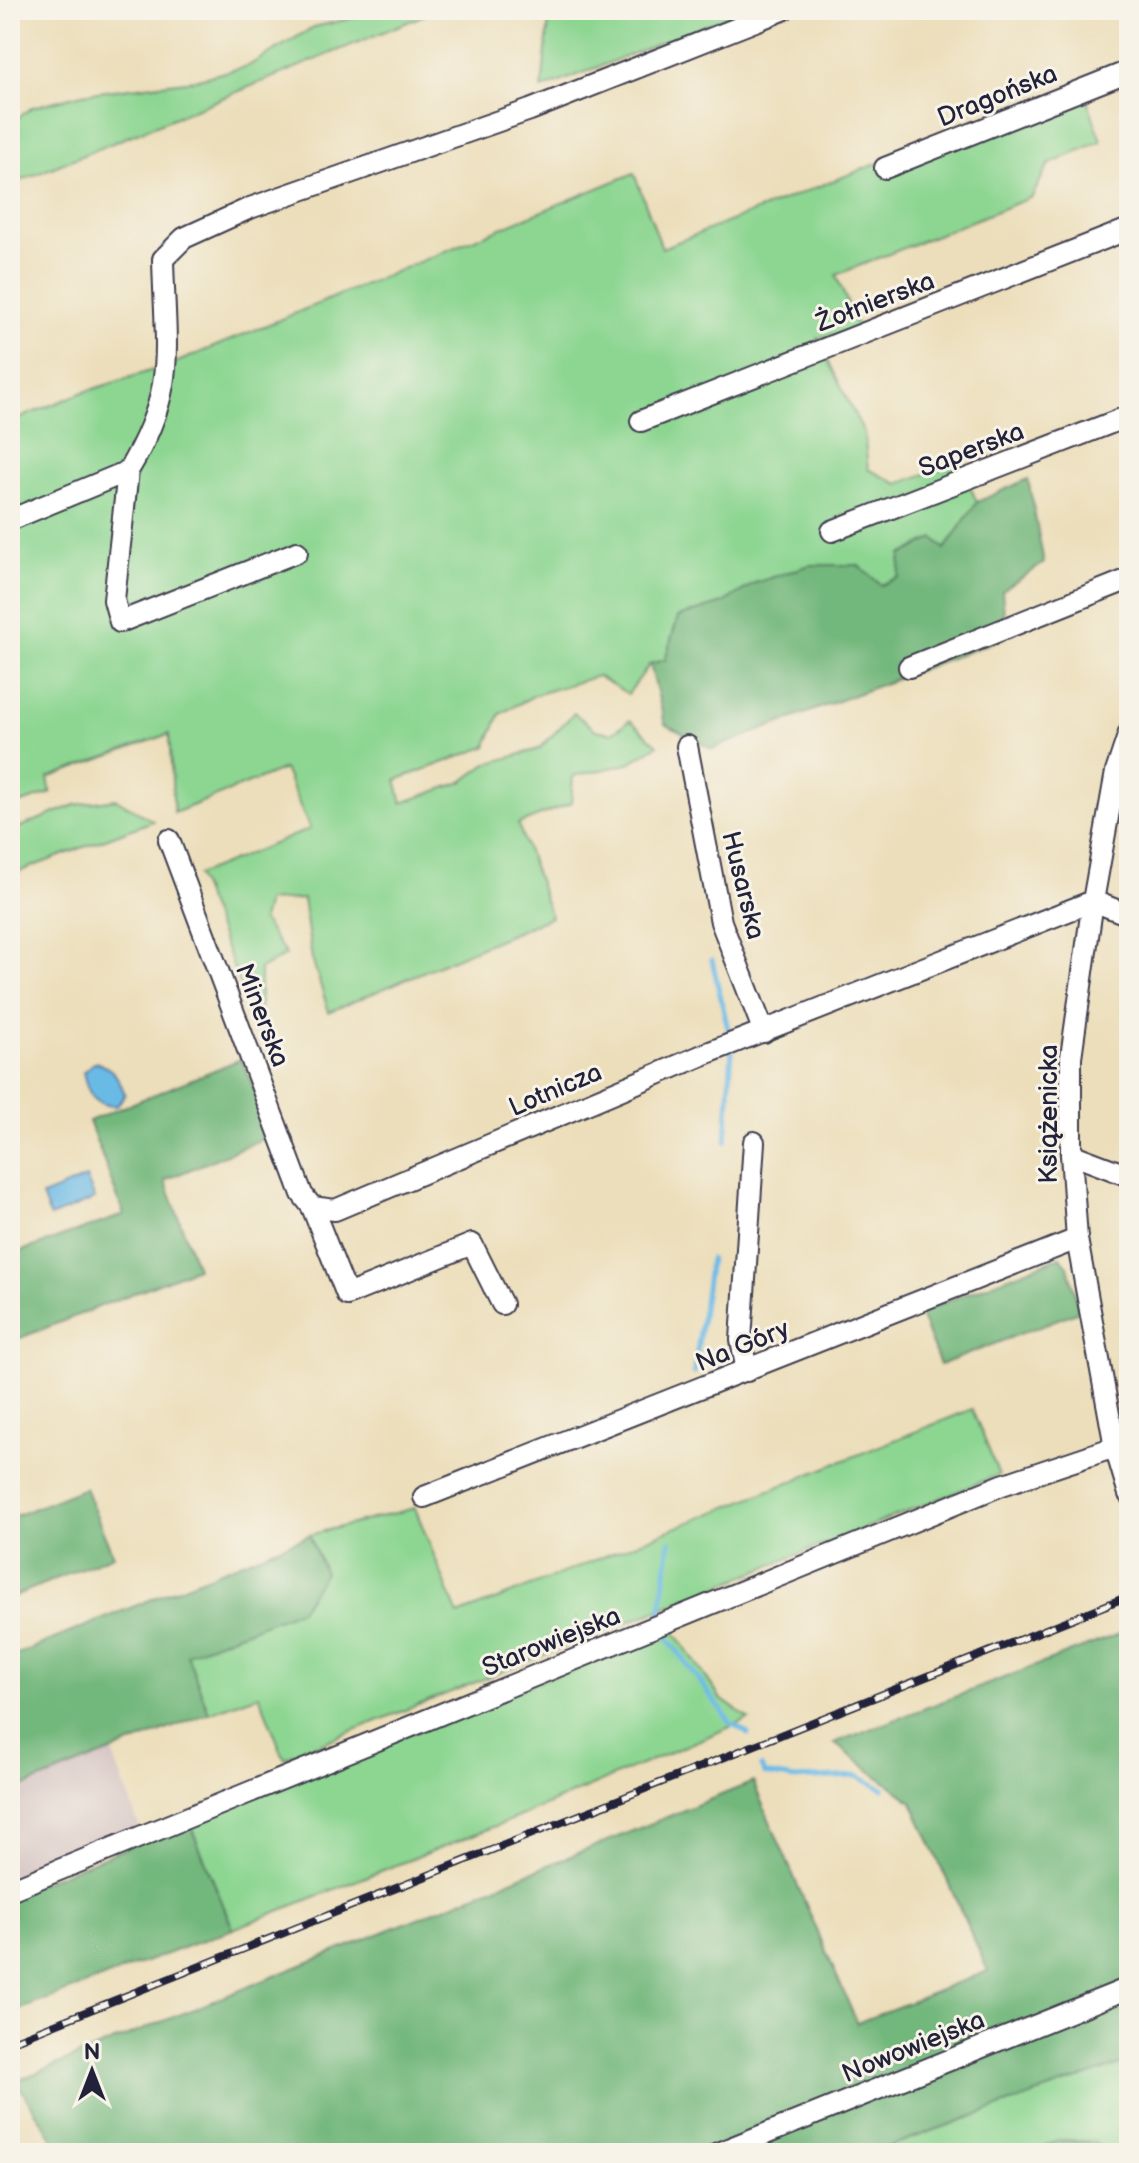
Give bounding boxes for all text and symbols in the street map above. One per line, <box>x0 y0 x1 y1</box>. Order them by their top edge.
street label: Dragońska <box>933 58 1062 134</box>
street label: Żołnierska <box>811 265 939 339</box>
street label: Saperska <box>915 416 1029 485</box>
street label: Husarska <box>714 828 771 943</box>
street label: Minerska <box>228 960 295 1071</box>
street label: Książenicka <box>1034 1044 1065 1184</box>
street label: Lotnicza <box>504 1057 607 1124</box>
street label: Na Góry <box>691 1314 794 1379</box>
street label: Starowiejska <box>478 1601 625 1684</box>
street label: Nowowiejska <box>838 2005 989 2090</box>
north arrow <box>52 2031 132 2111</box>
text: N <box>84 2039 100 2066</box>

